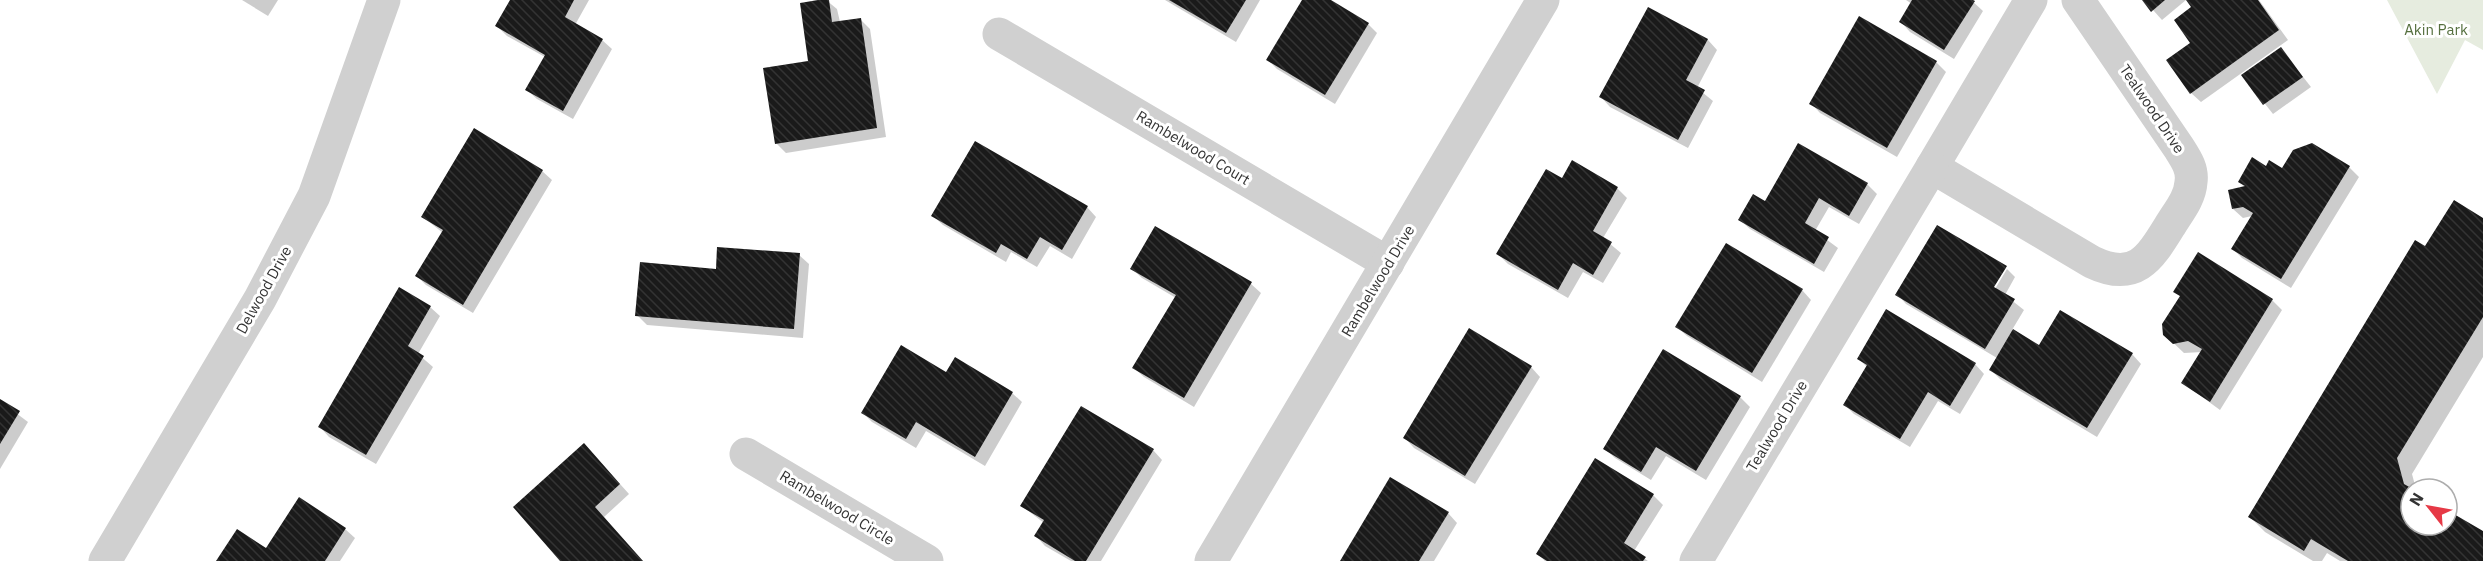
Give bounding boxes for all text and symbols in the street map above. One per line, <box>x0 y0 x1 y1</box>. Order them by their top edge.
park label: Akin Park <box>2404 20 2468 39</box>
street label: Tealwood Drive <box>2116 61 2189 157</box>
street label: Rambelwood Court <box>1133 106 1253 189</box>
street label: Rambelwood Drive <box>1337 222 1418 340</box>
street label: Delwood Drive <box>232 242 296 337</box>
street label: Tealwood Drive <box>1742 377 1811 475</box>
street label: Rambelwood Circle <box>777 466 898 549</box>
north arrow <box>2399 477 2459 537</box>
text: N <box>2405 489 2428 509</box>

